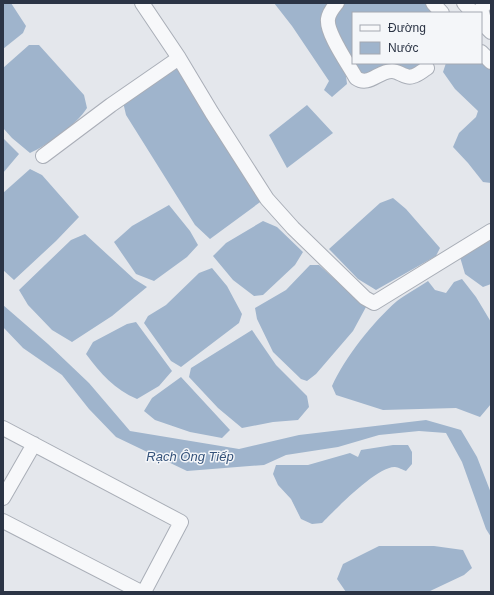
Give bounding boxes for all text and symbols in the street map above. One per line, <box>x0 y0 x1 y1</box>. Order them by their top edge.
legend <box>352 12 482 64</box>
text: Đường <box>388 21 426 35</box>
text: Nước <box>388 41 419 55</box>
water label: Rạch Ông Tiếp <box>146 449 234 464</box>

